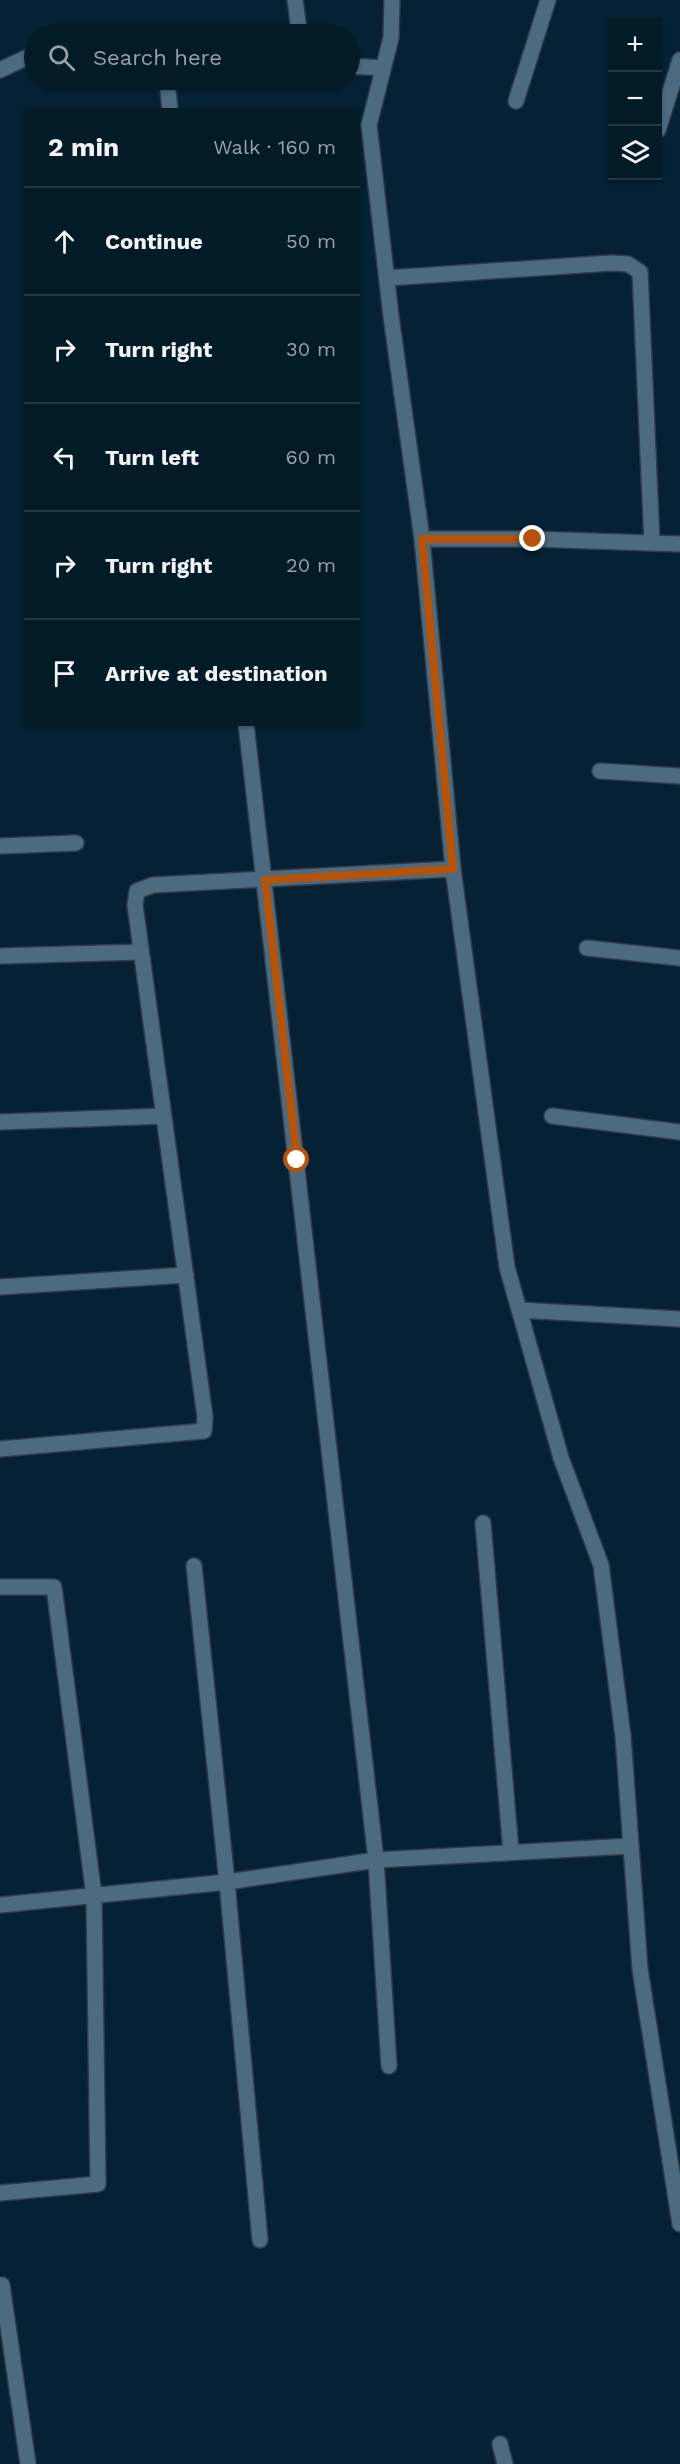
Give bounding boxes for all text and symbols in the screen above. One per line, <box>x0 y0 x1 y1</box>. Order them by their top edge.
map controls <box>608 18 662 180</box>
button: + <box>608 18 662 72</box>
search box <box>24 24 360 90</box>
icon: search <box>45 41 78 74</box>
text: Search here <box>93 45 222 70</box>
button: − <box>608 72 662 126</box>
button: layers <box>608 126 662 180</box>
text: 2 min <box>48 132 119 162</box>
text: Walk · 160 m <box>213 135 336 159</box>
icon: ahead <box>48 225 81 258</box>
text: Continue <box>105 229 203 254</box>
text: 50 m <box>286 229 336 253</box>
icon: right <box>48 333 81 366</box>
text: Turn right <box>105 337 212 362</box>
text: 30 m <box>286 337 336 361</box>
icon: left <box>48 441 81 474</box>
text: Turn left <box>105 445 199 470</box>
text: 60 m <box>286 445 336 469</box>
route end <box>519 525 545 551</box>
icon: right <box>48 549 81 582</box>
text: Turn right <box>105 553 212 578</box>
text: 20 m <box>286 553 336 577</box>
icon: arrive <box>48 657 81 690</box>
text: Arrive at destination <box>105 661 328 686</box>
route start <box>283 1146 309 1172</box>

